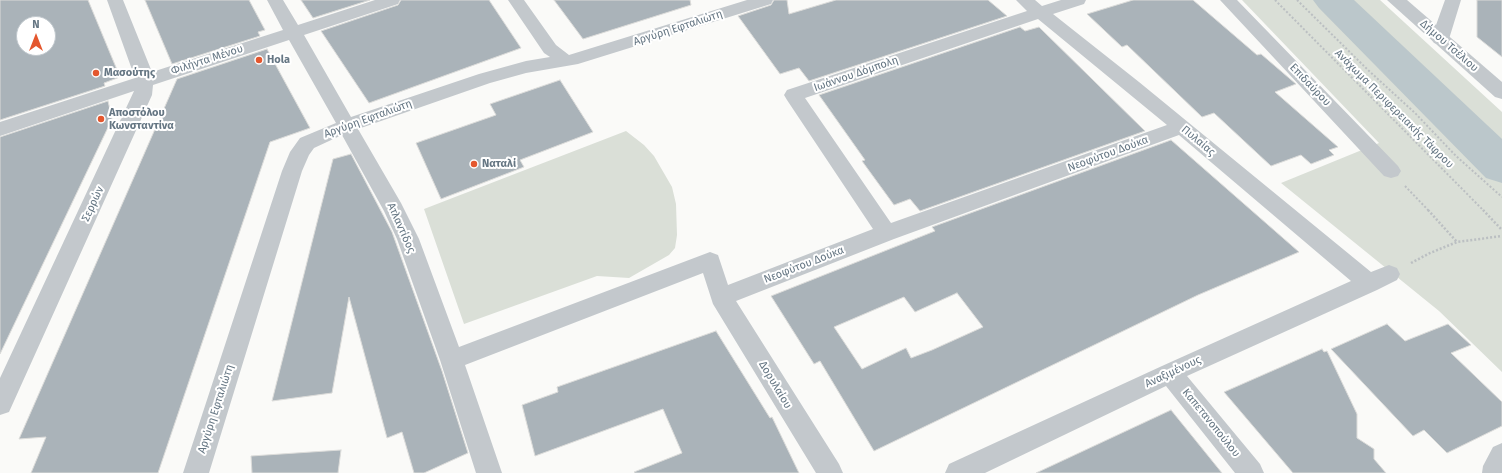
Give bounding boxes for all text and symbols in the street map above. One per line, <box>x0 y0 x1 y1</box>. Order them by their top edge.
street label: Αργύρη Εφταλιώτη <box>632 7 724 49</box>
north arrow <box>16 16 56 56</box>
street label: Δήμου Τσέλιου <box>1417 17 1481 75</box>
text: N <box>32 18 40 31</box>
street label: Φιλήντα Μένου <box>169 42 245 78</box>
street label: Ανάχωμα Περιφερειακής Τάφρου <box>1332 47 1456 171</box>
place label: Hola <box>267 53 290 67</box>
street label: Ιωάννου Δόμπολη <box>812 53 900 95</box>
marker: Hola <box>254 55 264 65</box>
street label: Επιδαύρου <box>1287 61 1333 109</box>
place label: Μασούτης <box>104 66 155 80</box>
marker: Μασούτης <box>91 68 101 78</box>
street label: Αργύρη Εφταλιώτη <box>322 97 414 141</box>
place label: Αποστόλου Κωνσταντίνα <box>109 106 174 132</box>
marker: Αποστόλου Κωνσταντίνα <box>96 114 106 124</box>
street label: Πυλαίας <box>1178 123 1218 159</box>
street label: Νεοφύτου Δούκα <box>1066 133 1150 175</box>
place label: Ναταλί <box>482 157 516 171</box>
marker: Ναταλί <box>469 159 479 169</box>
street label: Σερρών <box>79 184 107 224</box>
street label: Ατλαντίδος <box>384 201 418 255</box>
street label: Νεοφύτου Δούκα <box>762 244 846 286</box>
street label: Αναξιμένους <box>1143 353 1203 391</box>
street label: Δορυλαίου <box>756 359 794 411</box>
street label: Αργύρη Εφταλιώτη <box>195 363 237 455</box>
street label: Καπετανοπούλου <box>1179 386 1243 460</box>

